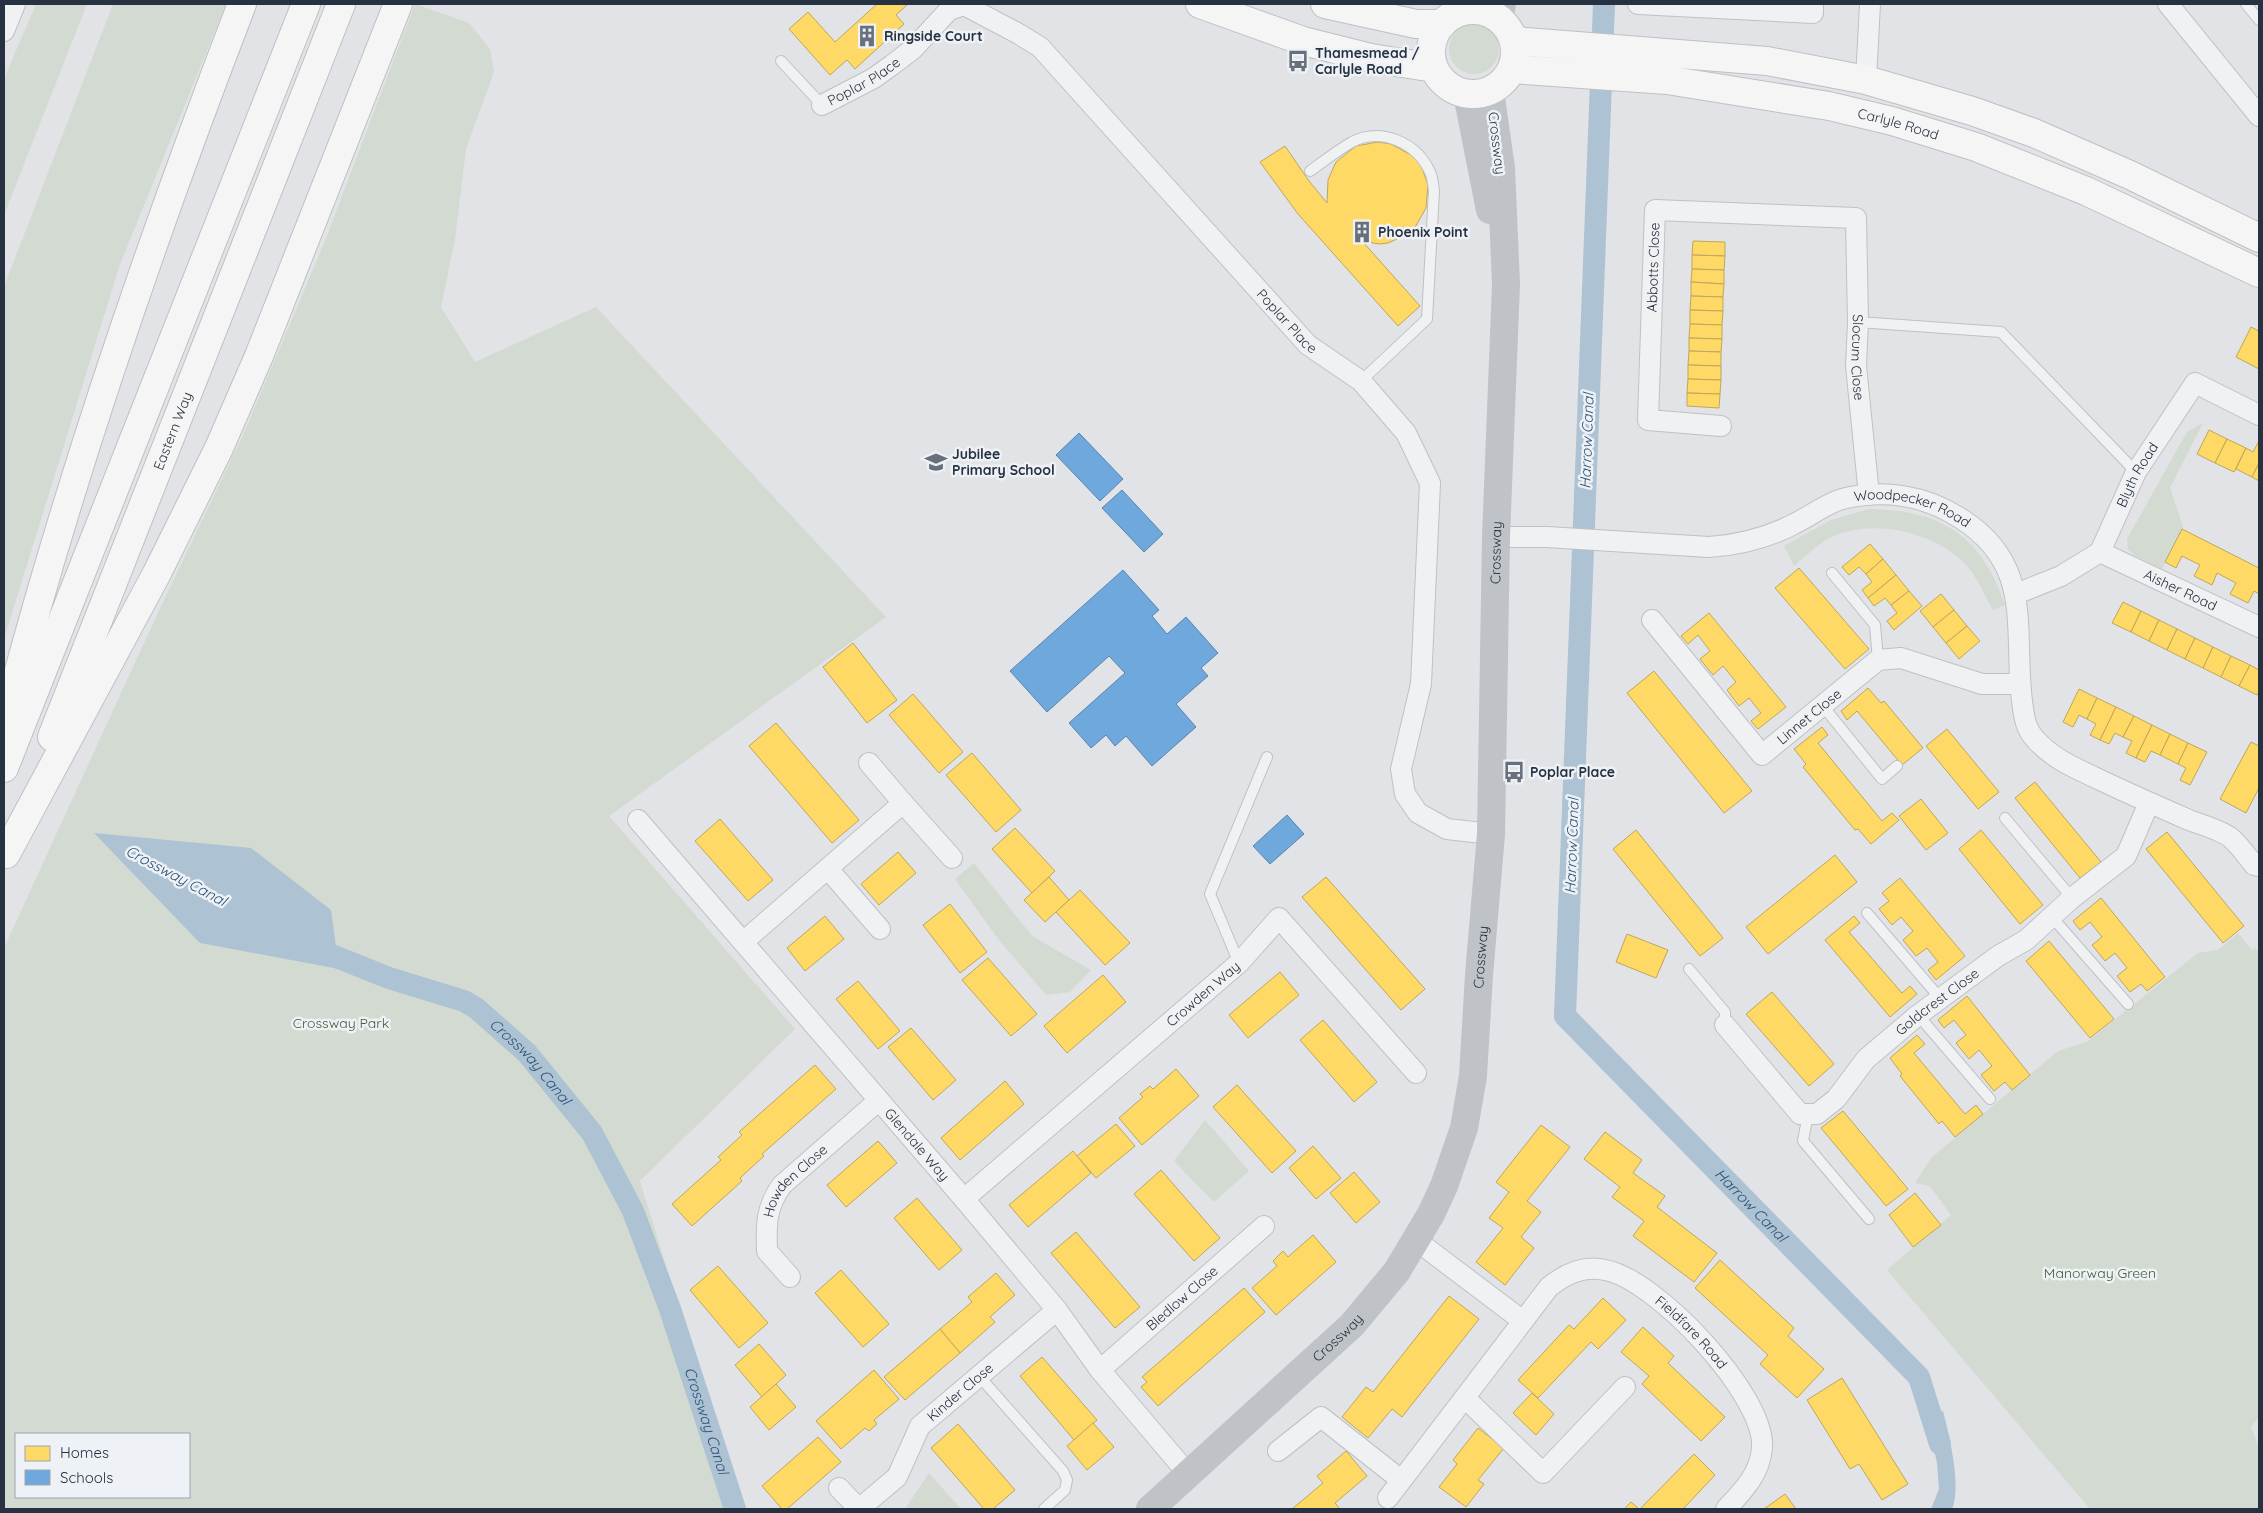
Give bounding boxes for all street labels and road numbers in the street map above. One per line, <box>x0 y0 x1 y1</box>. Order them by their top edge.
street label: Poplar Place <box>824 53 904 110</box>
street label: Carlyle Road <box>1856 104 1941 144</box>
street label: Crossway <box>1484 111 1510 175</box>
street label: Abbotts Close <box>1643 222 1664 313</box>
street label: Poplar Place <box>1253 285 1321 358</box>
street label: Slocum Close <box>1847 314 1868 401</box>
street label: Eastern Way <box>149 389 196 473</box>
street label: Blyth Road <box>2112 439 2162 510</box>
street label: Woodpecker Road <box>1853 485 1974 531</box>
street label: Crossway <box>1486 521 1506 584</box>
street label: Aisher Road <box>2141 565 2220 615</box>
street label: Linnet Close <box>1773 685 1845 748</box>
street label: Crossway <box>1469 925 1492 989</box>
street label: Crowden Way <box>1162 957 1244 1030</box>
street label: Goldcrest Close <box>1892 964 1983 1039</box>
street label: Glendale Way <box>881 1104 953 1185</box>
street label: Howden Close <box>759 1140 831 1219</box>
street label: Bledlow Close <box>1142 1262 1222 1334</box>
street label: Fieldfare Road <box>1652 1292 1731 1372</box>
street label: Crossway <box>1308 1310 1367 1366</box>
street label: Kinder Close <box>923 1359 997 1425</box>

